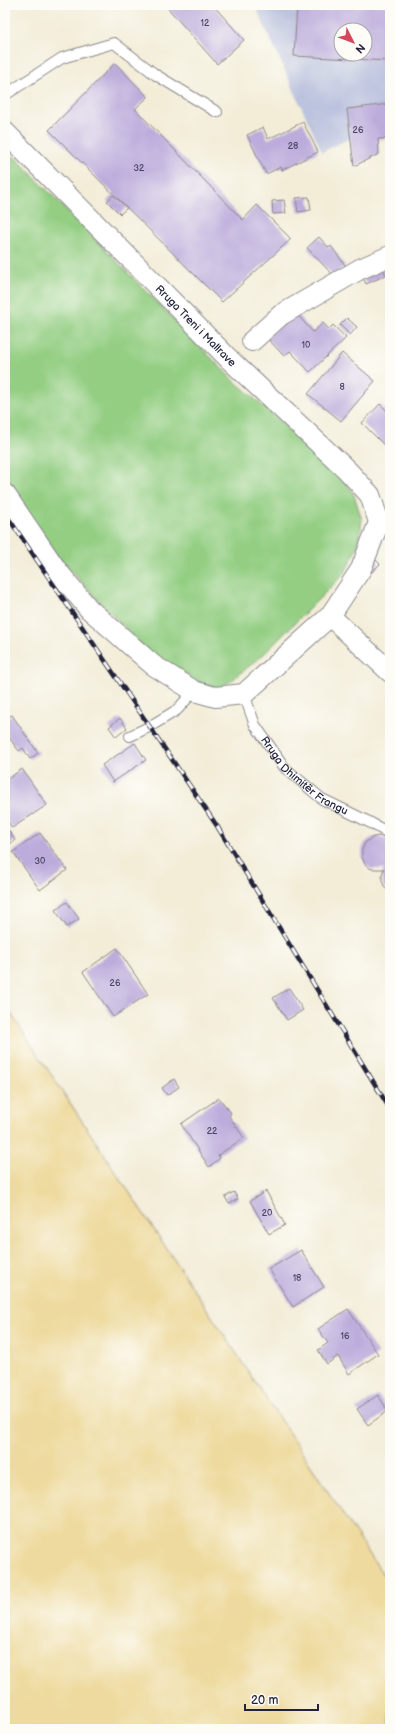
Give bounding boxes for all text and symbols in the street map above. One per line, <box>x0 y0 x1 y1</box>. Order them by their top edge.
house number: 12 <box>201 18 210 29</box>
north arrow <box>333 22 373 62</box>
text: N <box>352 41 368 56</box>
house number: 26 <box>353 125 364 136</box>
house number: 28 <box>288 141 298 152</box>
house number: 32 <box>134 163 145 174</box>
street label: Rruga Treni i Mallrave <box>153 282 239 369</box>
house number: 10 <box>302 340 310 351</box>
house number: 8 <box>339 382 345 393</box>
street label: Rruga Dhimitër Frangu <box>258 734 350 817</box>
house number: 30 <box>35 856 45 867</box>
house number: 26 <box>110 978 121 989</box>
house number: 22 <box>207 1126 218 1137</box>
house number: 20 <box>262 1208 272 1219</box>
house number: 18 <box>293 1273 301 1284</box>
house number: 16 <box>341 1331 350 1342</box>
scale bar <box>245 1686 318 1712</box>
text: 20 m <box>251 1693 278 1708</box>

